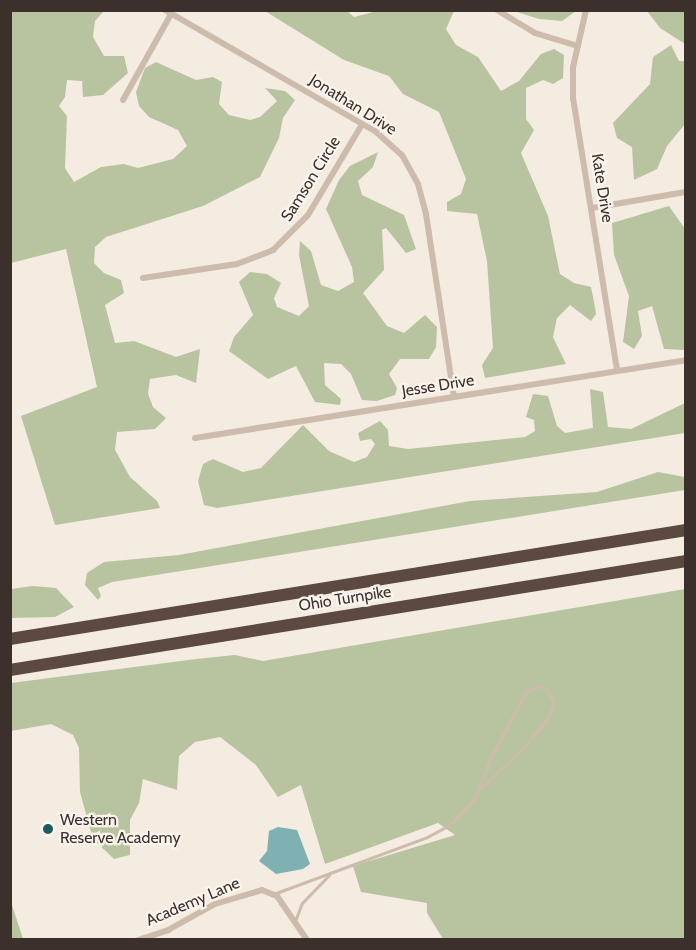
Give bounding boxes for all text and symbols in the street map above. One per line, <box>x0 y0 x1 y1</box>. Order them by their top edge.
street label: Jonathan Drive <box>306 71 400 139</box>
street label: Samson Circle <box>277 133 345 225</box>
street label: Kate Drive <box>587 152 617 224</box>
street label: Jesse Drive <box>400 371 476 401</box>
street label: Ohio Turnpike <box>297 582 393 616</box>
place label: Western Reserve Academy <box>60 810 181 848</box>
marker: Western Reserve Academy <box>41 822 55 836</box>
street label: Academy Lane <box>143 874 243 930</box>

